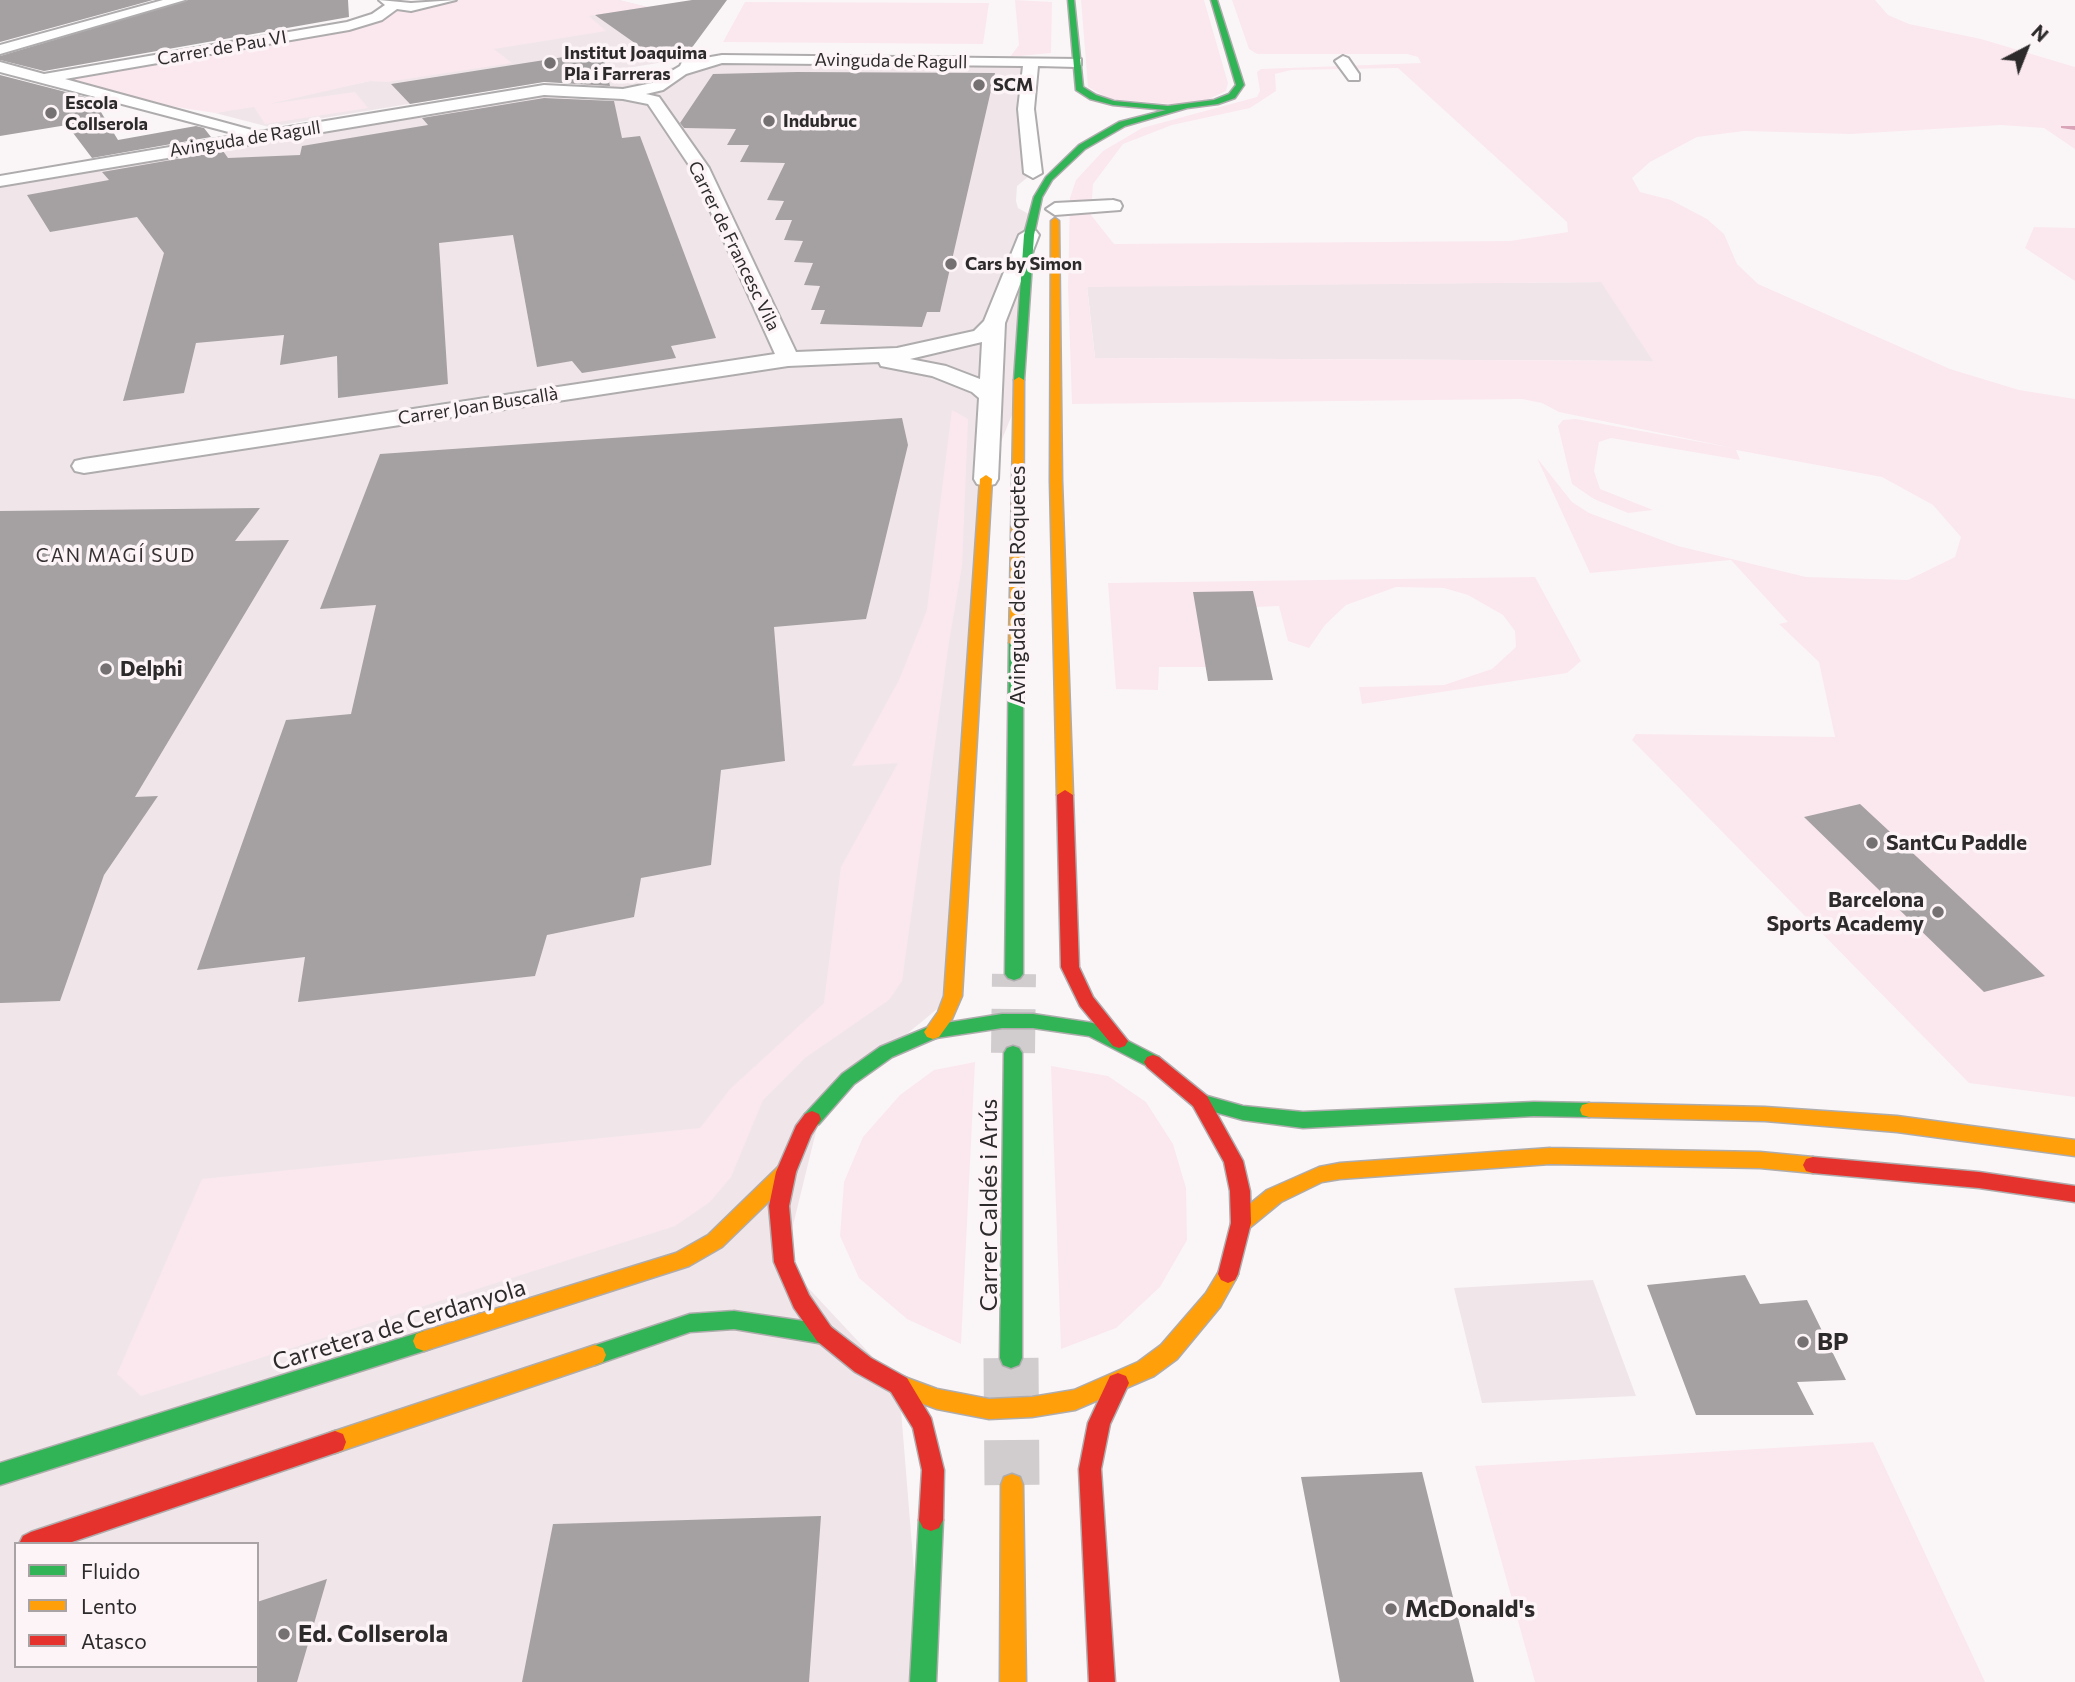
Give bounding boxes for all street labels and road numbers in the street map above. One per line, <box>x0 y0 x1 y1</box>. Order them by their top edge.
street label: Carrer de Pau VI <box>156 26 288 70</box>
street label: Avinguda de Ragull <box>814 49 968 73</box>
street label: Avinguda de Ragull <box>168 116 322 162</box>
street label: Carrer de Francesc Vila <box>684 158 784 334</box>
street label: Carrer Joan Buscallà <box>396 383 560 429</box>
street label: Avinguda de les Roquetes <box>1005 465 1031 705</box>
street label: Carrer Caldés i Arús <box>975 1099 1003 1311</box>
street label: Carretera de Cerdanyola <box>269 1273 529 1377</box>

